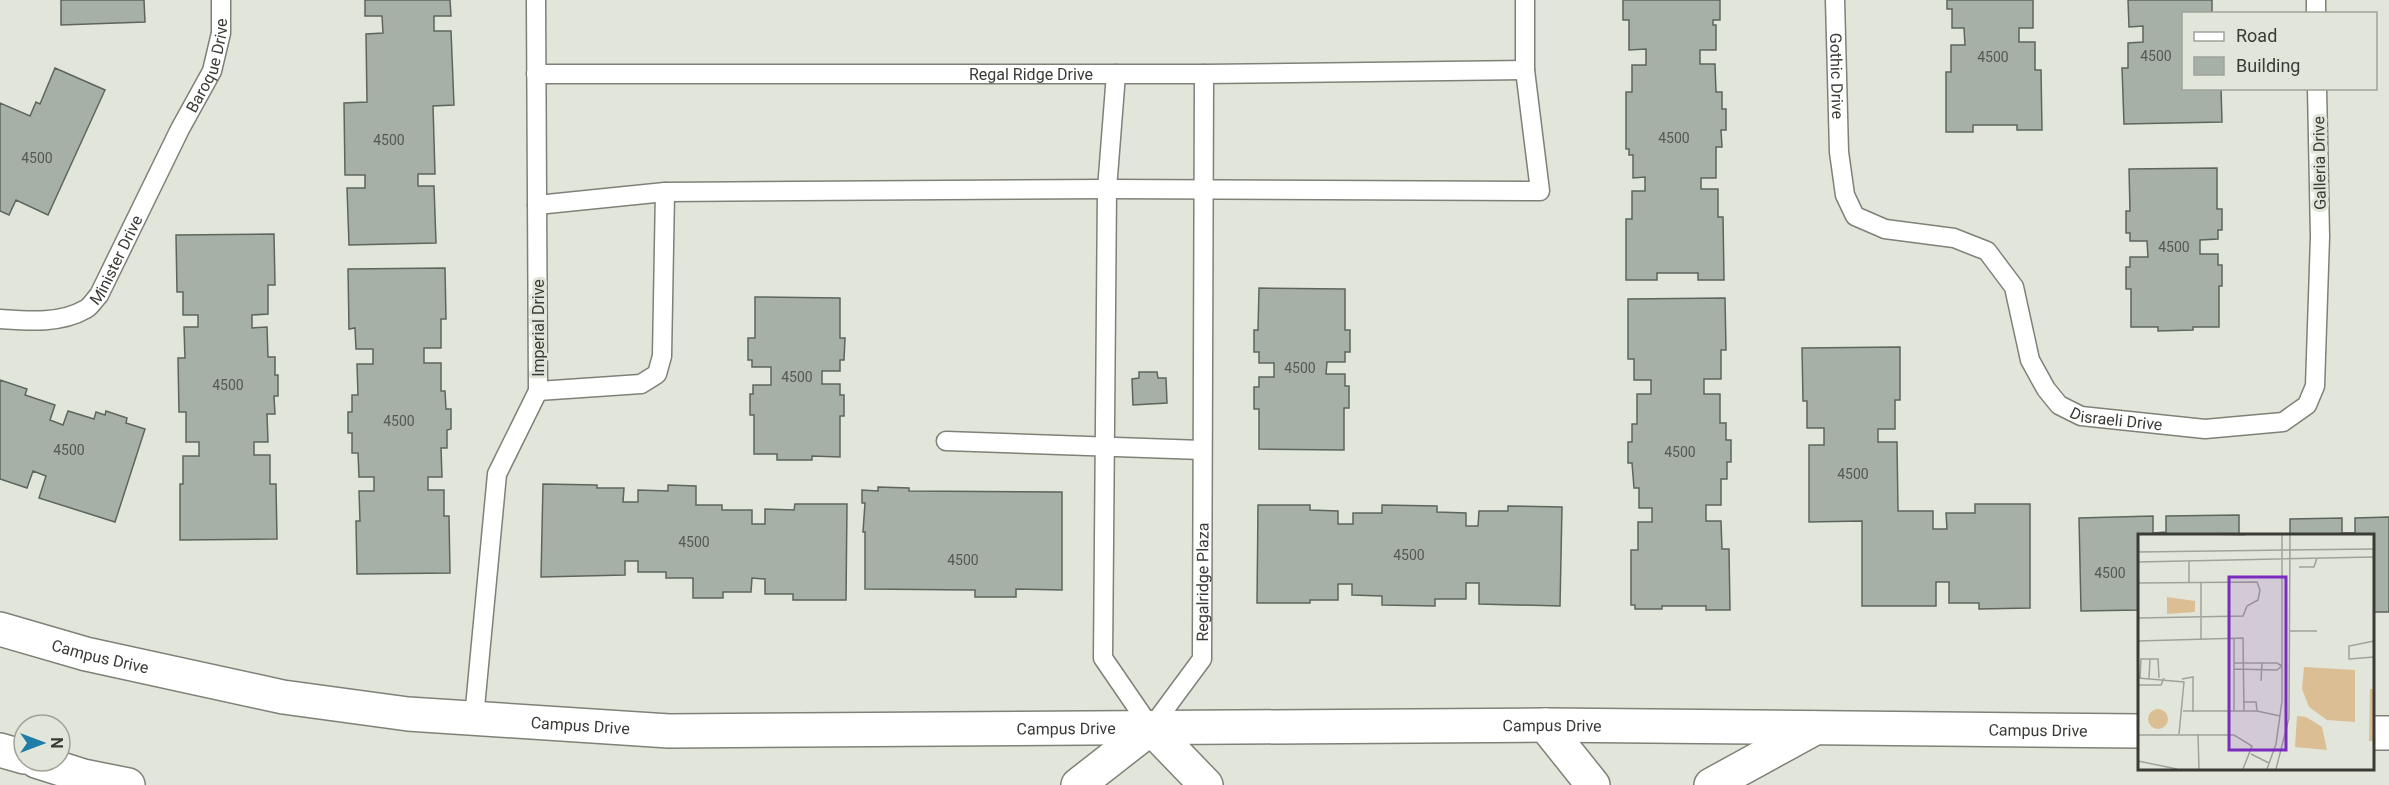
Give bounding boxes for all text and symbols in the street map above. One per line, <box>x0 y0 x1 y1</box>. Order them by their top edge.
legend <box>2182 12 2377 90</box>
street label: Baroque Drive <box>182 18 231 116</box>
text: Road <box>2236 25 2277 46</box>
street label: Gothic Drive <box>1826 33 1847 119</box>
house number: 4500 <box>2140 48 2172 64</box>
house number: 4500 <box>1977 49 2009 65</box>
text: Building <box>2236 55 2300 76</box>
street label: Regal Ridge Drive <box>969 65 1093 84</box>
street label: Galleria Drive <box>2309 116 2330 210</box>
house number: 4500 <box>1658 130 1690 146</box>
house number: 4500 <box>373 132 405 148</box>
house number: 4500 <box>21 150 53 166</box>
street label: Minister Drive <box>86 212 147 309</box>
house number: 4500 <box>2158 239 2190 255</box>
street label: Imperial Drive <box>529 279 548 377</box>
house number: 4500 <box>1284 360 1316 376</box>
house number: 4500 <box>781 369 813 385</box>
house number: 4500 <box>212 377 244 393</box>
street label: Disraeli Drive <box>2067 403 2163 434</box>
house number: 4500 <box>383 413 415 429</box>
house number: 4500 <box>53 442 85 458</box>
house number: 4500 <box>1664 444 1696 460</box>
house number: 4500 <box>1837 466 1869 482</box>
street label: Regalridge Plaza <box>1193 523 1212 642</box>
house number: 4500 <box>678 534 710 550</box>
inset map <box>2138 534 2374 770</box>
house number: 4500 <box>1393 547 1425 563</box>
house number: 4500 <box>947 552 979 568</box>
house number: 4500 <box>2094 565 2126 581</box>
street label: Campus Drive <box>49 636 150 677</box>
north arrow <box>12 713 72 773</box>
street label: Campus Drive <box>530 713 630 738</box>
street label: Campus Drive <box>1502 716 1602 736</box>
street label: Campus Drive <box>1016 719 1116 739</box>
street label: Campus Drive <box>1988 720 2088 740</box>
text: N <box>47 737 66 749</box>

